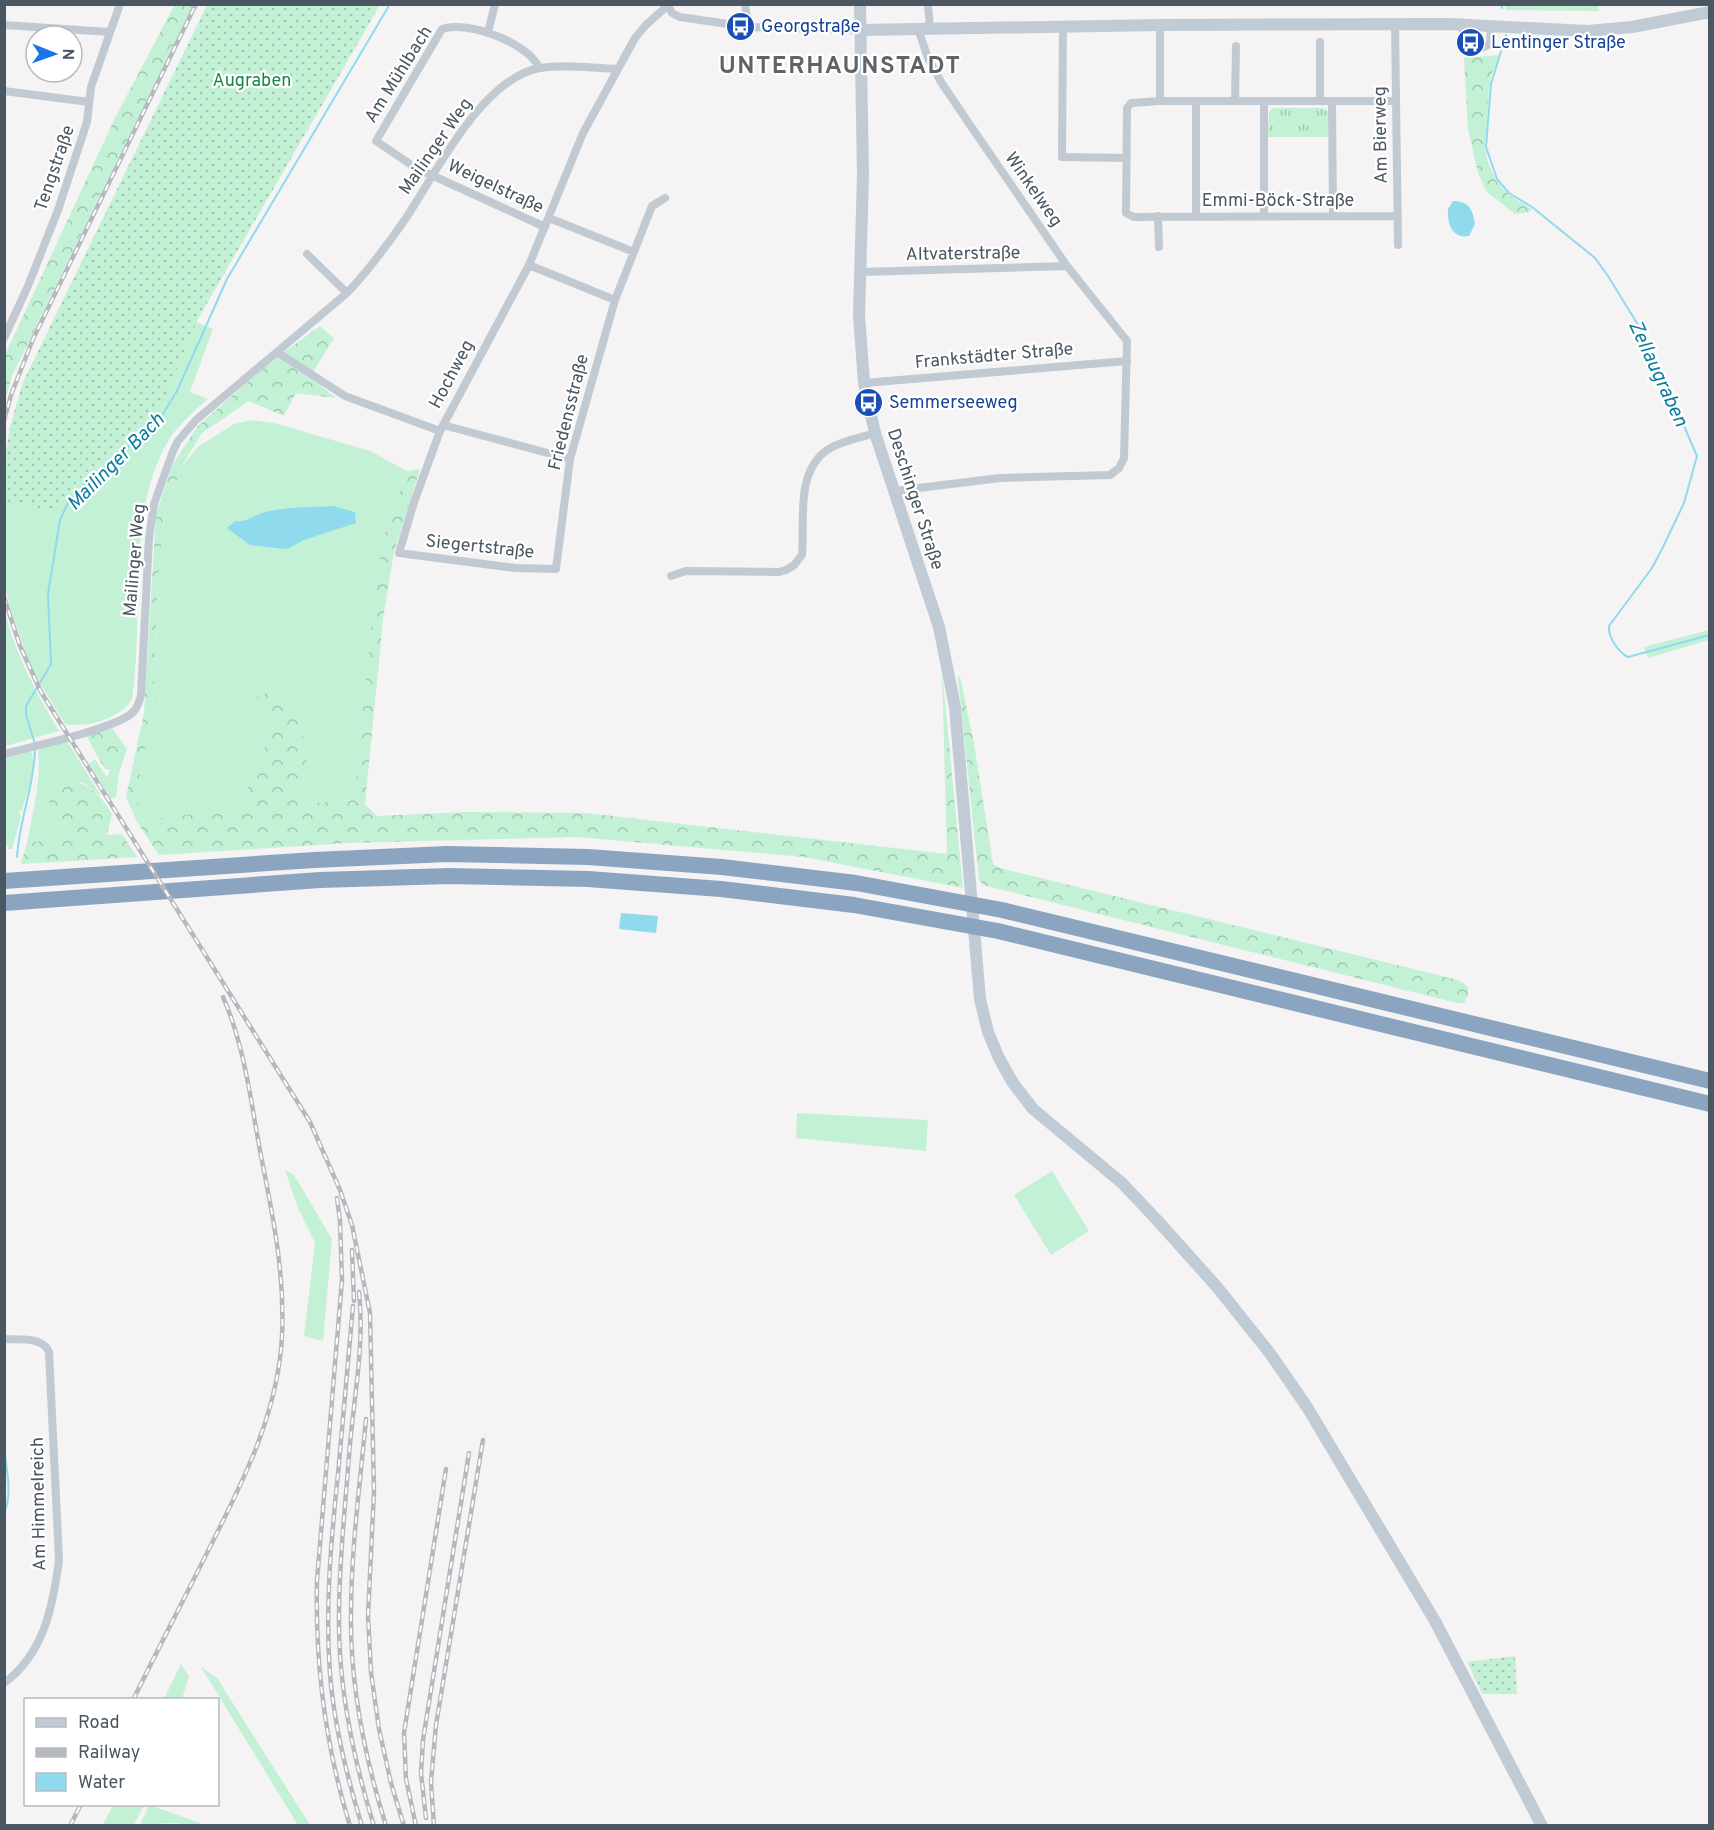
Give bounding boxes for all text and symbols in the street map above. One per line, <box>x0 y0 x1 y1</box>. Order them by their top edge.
bus stop icon: Georgstraße <box>724 10 756 42</box>
place label: Georgstraße <box>761 16 860 39</box>
street label: Am Mühlbach <box>360 22 438 128</box>
north arrow <box>24 24 84 84</box>
bus stop icon: Lentinger Straße <box>1454 26 1486 58</box>
place label: Lentinger Straße <box>1491 32 1626 55</box>
text: N <box>57 48 77 60</box>
district label: UNTERHAUNSTADT <box>719 52 961 82</box>
park label: Augraben <box>213 70 291 93</box>
street label: Am Bierweg <box>1369 86 1394 184</box>
street label: Mailinger Weg <box>394 94 478 200</box>
street label: Tengstraße <box>30 122 81 214</box>
street label: Winkelweg <box>999 148 1067 232</box>
street label: Weigelstraße <box>444 155 547 220</box>
street label: Emmi-Böck-Straße <box>1202 190 1354 213</box>
street label: Altvaterstraße <box>905 242 1021 267</box>
water label: Zellaugraben <box>1621 317 1693 431</box>
street label: Hochweg <box>425 336 480 413</box>
street label: Frankstädter Straße <box>914 338 1074 375</box>
street label: Friedensstraße <box>544 352 595 473</box>
bus stop icon: Semmerseeweg <box>852 386 884 418</box>
place label: Semmerseeweg <box>889 392 1018 415</box>
water label: Mailinger Bach <box>62 408 171 517</box>
street label: Deschinger Straße <box>881 426 948 573</box>
street label: Mailinger Weg <box>119 503 152 618</box>
street label: Siegertstraße <box>424 530 535 565</box>
street label: Am Himmelreich <box>27 1437 52 1571</box>
legend <box>24 1698 219 1806</box>
text: Road <box>78 1712 120 1735</box>
text: Railway <box>78 1742 140 1765</box>
text: Water <box>78 1772 125 1795</box>

